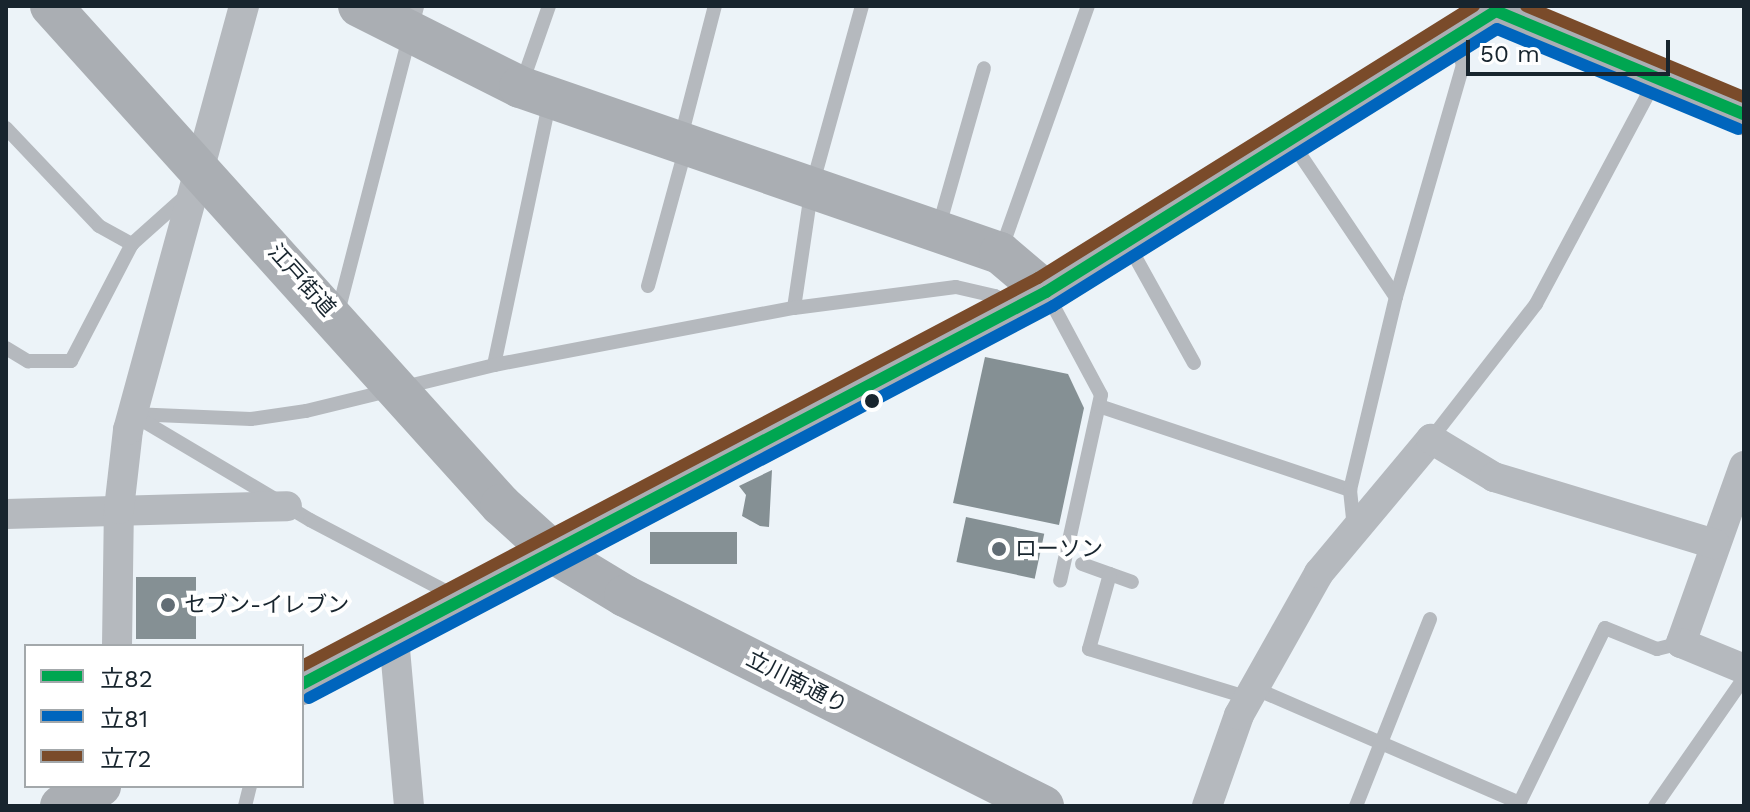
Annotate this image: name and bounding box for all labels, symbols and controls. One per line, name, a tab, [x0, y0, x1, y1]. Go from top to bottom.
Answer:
scale bar	[1470, 24, 1674, 74]
text: 50 m	[1480, 40, 1540, 68]
street label: 江戸街道	[263, 238, 341, 322]
unlabelled marker	[864, 393, 880, 409]
place label: ローソン	[1015, 536, 1103, 562]
marker: ローソン	[990, 540, 1008, 558]
place label: セブン-イレブン	[184, 592, 349, 618]
marker: セブン-イレブン	[159, 596, 177, 614]
legend	[24, 644, 304, 788]
street label: 立川南通り	[742, 645, 852, 719]
text: 立82	[100, 665, 153, 693]
text: 立81	[100, 705, 148, 733]
text: 立72	[100, 745, 151, 773]

